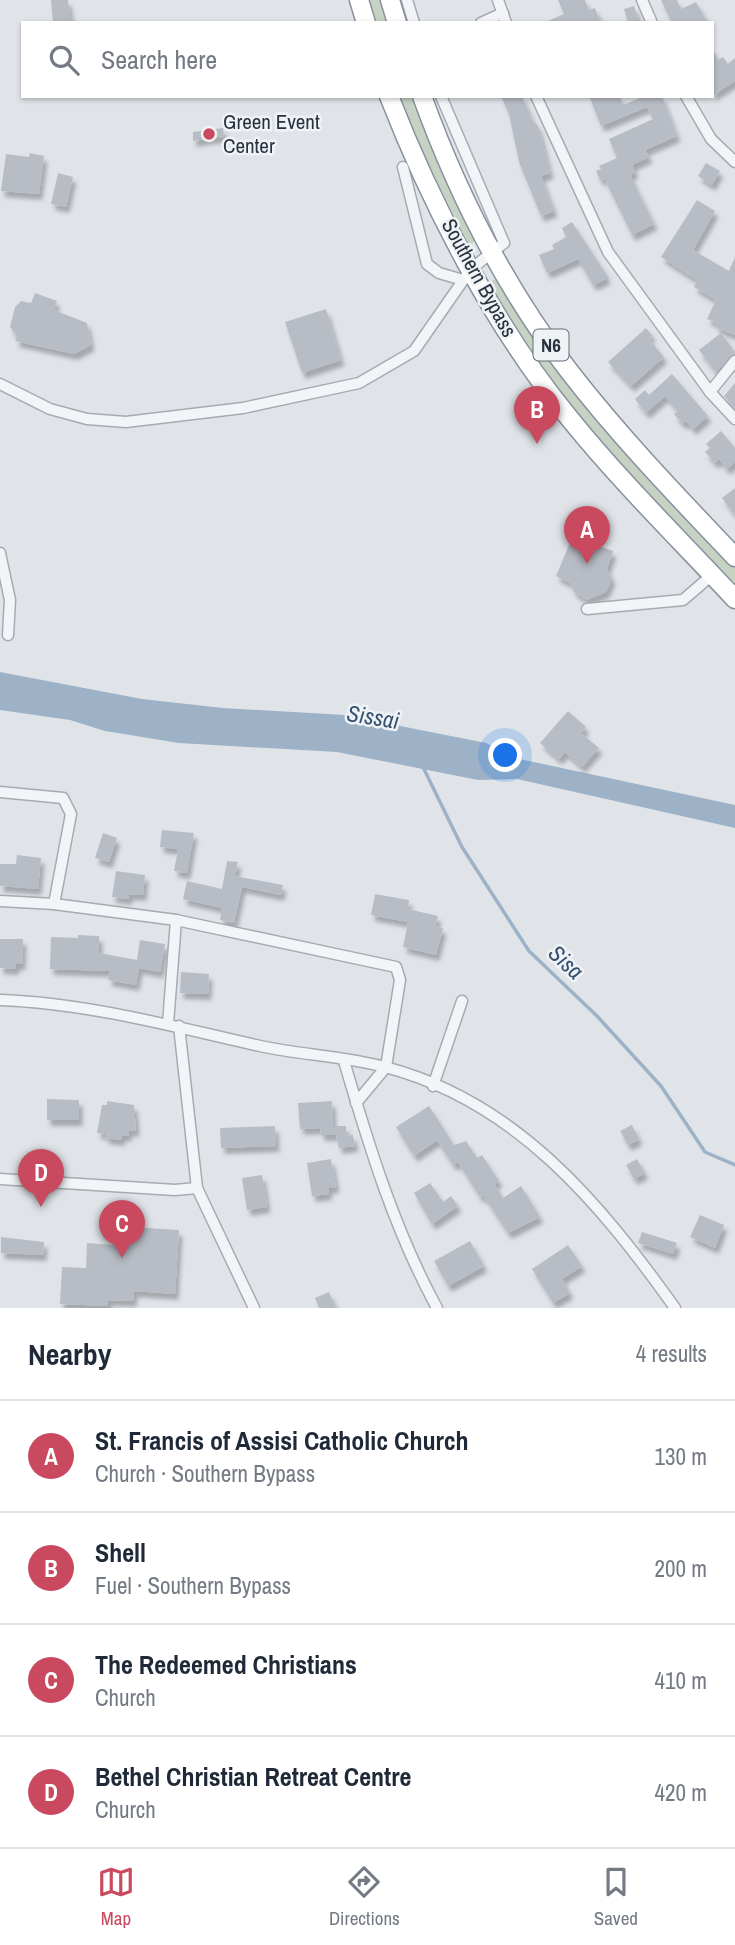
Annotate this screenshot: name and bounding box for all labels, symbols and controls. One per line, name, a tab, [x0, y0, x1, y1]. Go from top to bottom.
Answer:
search box	[21, 21, 714, 98]
icon: search	[45, 41, 83, 79]
text: Search here	[101, 42, 217, 77]
place label: Green Event Center	[223, 107, 320, 160]
marker: Green Event Center	[201, 126, 217, 142]
street label: Southern Bypass	[435, 213, 524, 342]
road number: N6	[534, 330, 568, 360]
pin: B	[514, 386, 560, 444]
pin: A	[564, 506, 610, 564]
water label: Sissai	[345, 697, 402, 736]
your location	[488, 738, 522, 772]
water label: Sisa	[542, 937, 591, 986]
pin: D	[18, 1149, 64, 1207]
pin: C	[99, 1200, 145, 1258]
text: Nearby	[28, 1334, 111, 1374]
text: 4 results	[636, 1338, 707, 1369]
text: St. Francis of Assisi Catholic Church	[95, 1423, 469, 1458]
text: A	[44, 1441, 58, 1472]
text: 130 m	[655, 1441, 707, 1472]
text: Church · Southern Bypass	[95, 1458, 315, 1489]
text: Shell	[95, 1535, 146, 1570]
text: B	[44, 1553, 58, 1584]
text: 200 m	[655, 1553, 707, 1584]
text: Fuel · Southern Bypass	[95, 1570, 291, 1601]
text: The Redeemed Christians	[95, 1647, 357, 1682]
text: C	[44, 1665, 58, 1696]
text: 410 m	[655, 1665, 707, 1696]
text: Church	[95, 1682, 156, 1713]
text: Bethel Christian Retreat Centre	[95, 1759, 411, 1794]
text: D	[44, 1777, 58, 1808]
text: 420 m	[655, 1777, 707, 1808]
text: Church	[95, 1794, 156, 1825]
tab: Map	[97, 1863, 135, 1931]
tab: Directions	[329, 1863, 400, 1931]
tab: Saved	[594, 1863, 638, 1931]

